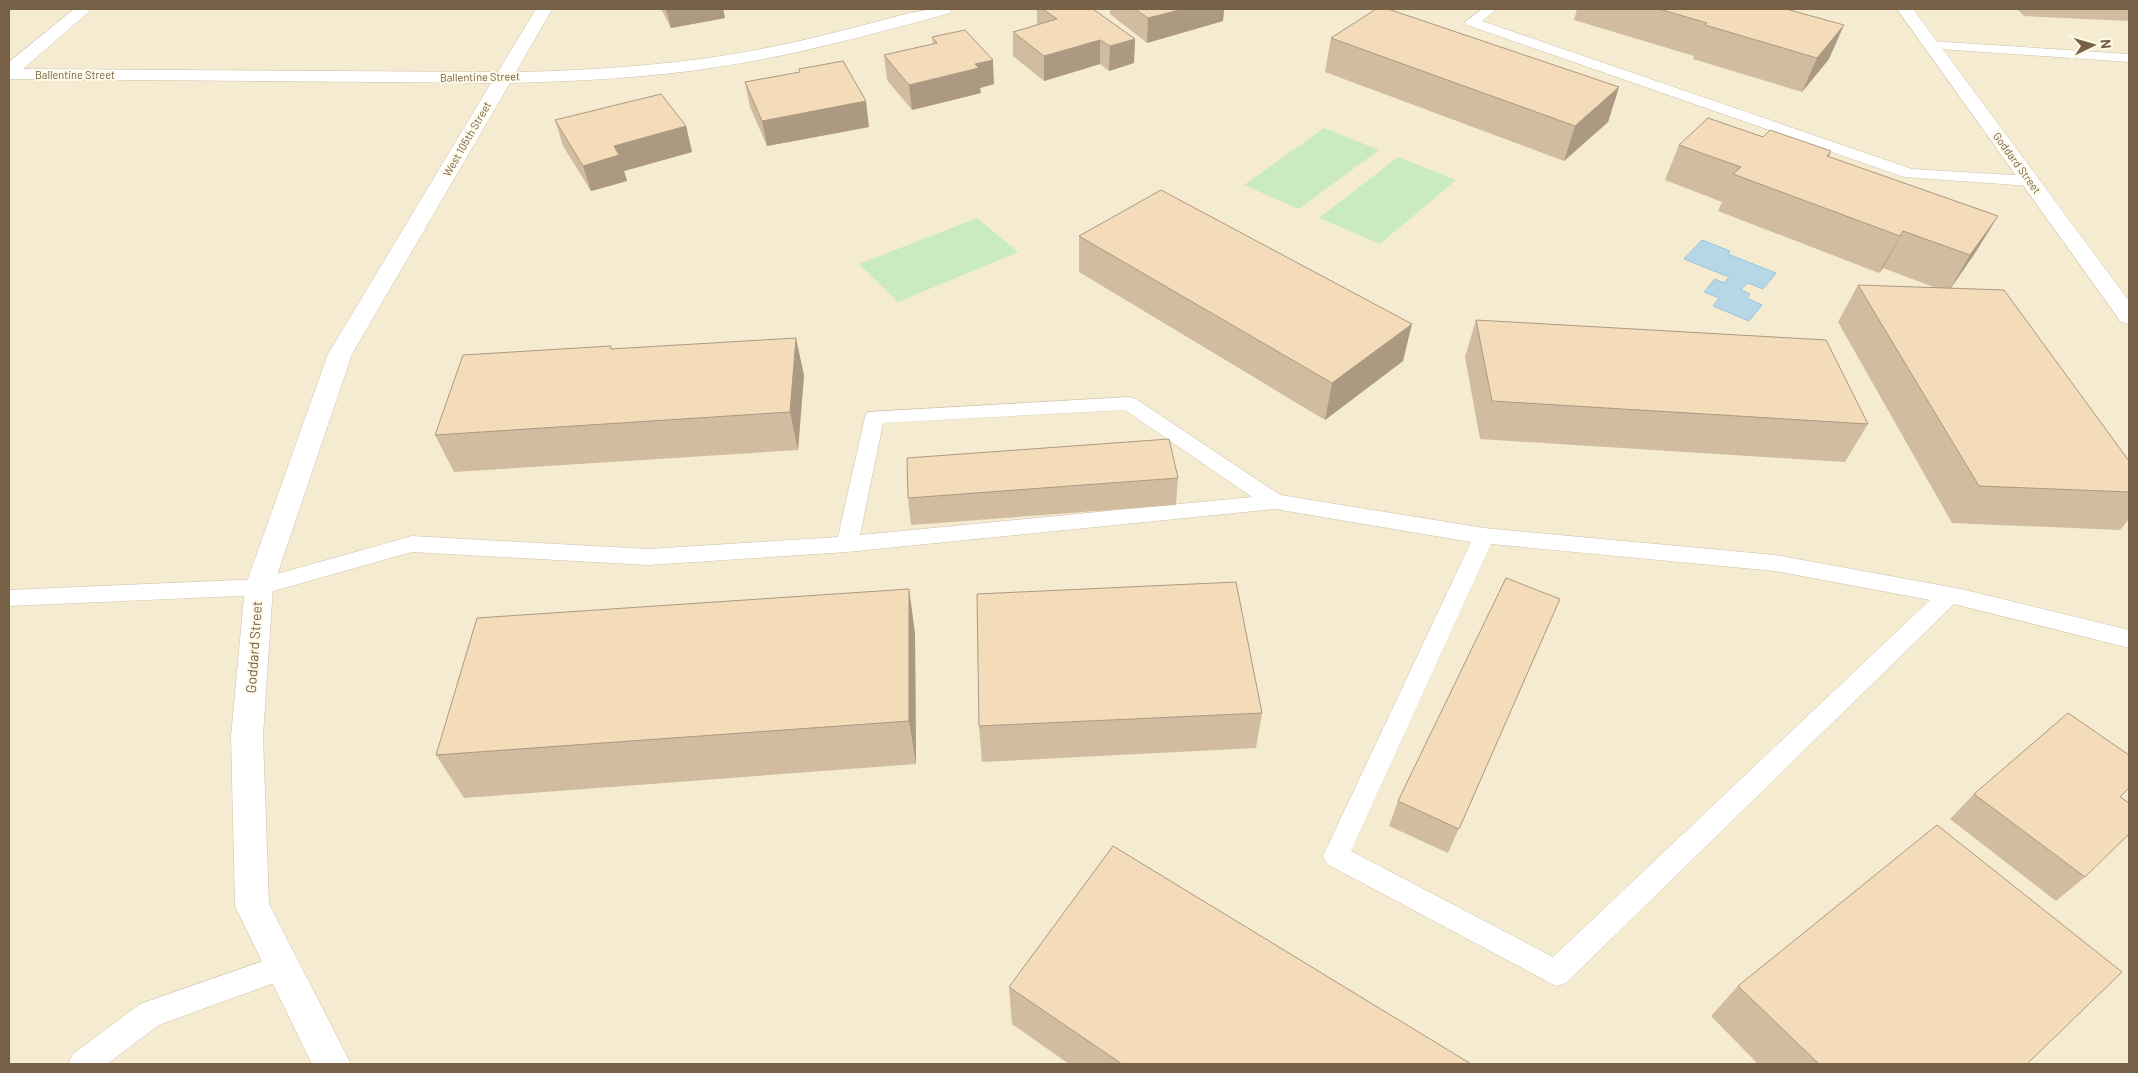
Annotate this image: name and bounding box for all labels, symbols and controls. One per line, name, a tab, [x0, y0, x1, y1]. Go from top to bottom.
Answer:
north arrow	[2068, 20, 2118, 70]
text: N	[2098, 38, 2115, 49]
street label: Ballentine Street	[35, 68, 115, 81]
street label: Ballentine Street	[440, 69, 520, 84]
street label: West 105th Street	[440, 99, 493, 178]
street label: Goddard Street	[1991, 130, 2044, 196]
street label: Goddard Street	[242, 600, 265, 694]

